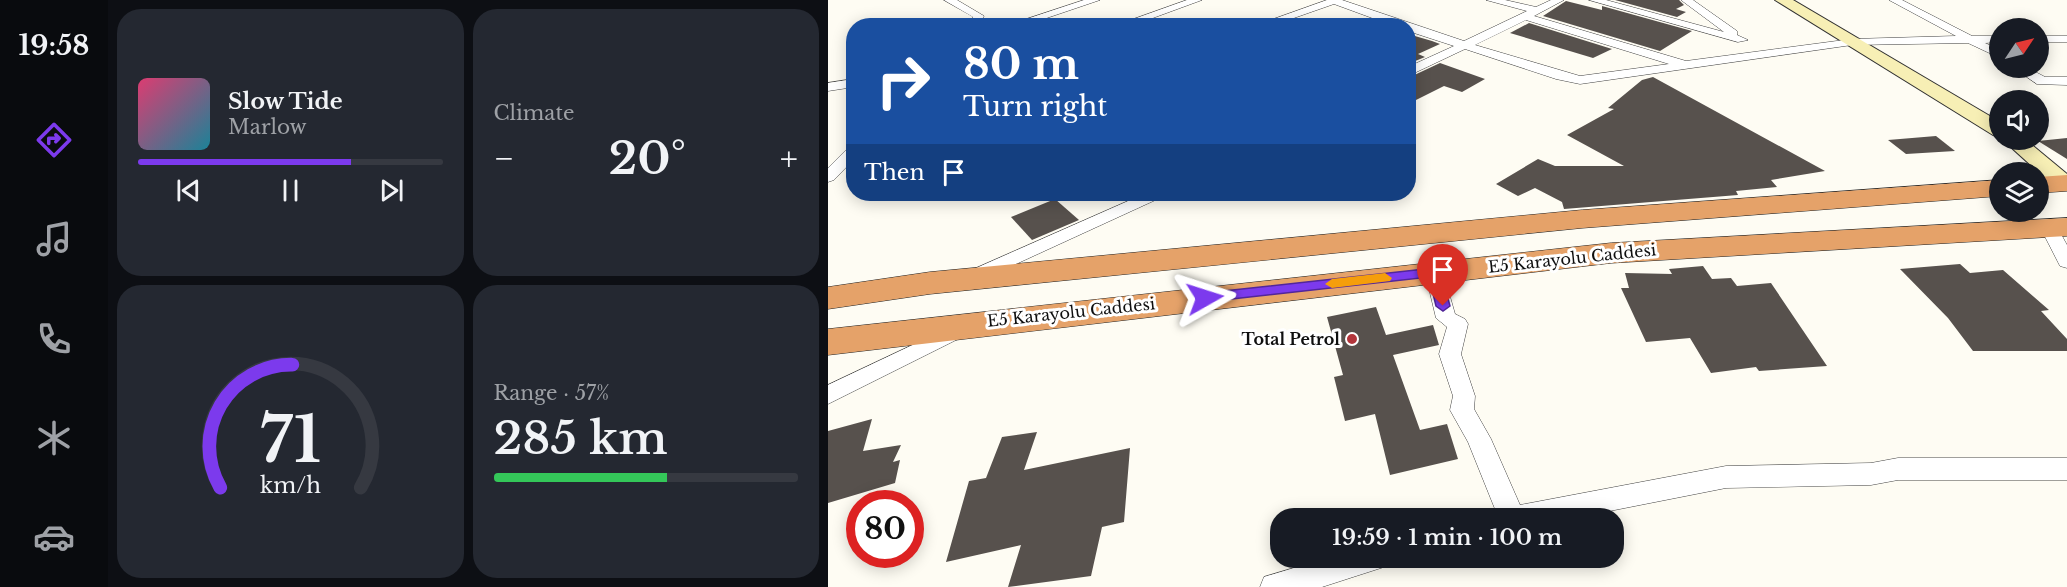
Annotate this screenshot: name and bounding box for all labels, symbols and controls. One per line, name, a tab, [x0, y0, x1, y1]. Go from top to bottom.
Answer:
north arrow	[1989, 18, 2049, 78]
map controls	[1989, 18, 2049, 222]
text: 19:58	[19, 29, 89, 62]
text: 80 m	[963, 38, 1079, 90]
icon: right	[864, 42, 942, 120]
text: Slow Tide	[228, 88, 343, 115]
text: Turn right	[963, 90, 1107, 123]
button: sound	[1989, 90, 2049, 150]
text: Climate	[494, 101, 574, 125]
text: Marlow	[228, 115, 307, 139]
icon: directions	[33, 119, 75, 161]
text: 20°	[608, 130, 686, 186]
text: −	[494, 138, 514, 179]
text: +	[780, 138, 798, 179]
icon: arrive	[937, 156, 970, 189]
text: Then	[864, 159, 925, 186]
button: layers	[1989, 162, 2049, 222]
icon: previous	[172, 174, 205, 207]
icon: pause	[274, 174, 307, 207]
icon: next	[375, 174, 408, 207]
icon: music	[33, 218, 75, 260]
street label: E5 Karayolu Caddesi	[1487, 239, 1658, 277]
pin	[1417, 244, 1468, 306]
icon: arrive	[1426, 253, 1459, 286]
position arrow	[1173, 266, 1237, 330]
street label: E5 Karayolu Caddesi	[986, 293, 1157, 331]
icon: phone	[33, 318, 75, 360]
place label: Total Petrol	[1242, 329, 1340, 349]
marker: Total Petrol	[1345, 332, 1359, 346]
text: Range · 57%	[494, 381, 609, 405]
text: 71	[260, 401, 321, 479]
text: 285 km	[494, 410, 668, 466]
icon: climate	[33, 417, 75, 459]
text: km/h	[260, 473, 321, 500]
speed limit sign: 80	[846, 490, 924, 568]
icon: car	[33, 516, 75, 558]
text: 19:59 · 1 min · 100 m	[1332, 524, 1562, 551]

